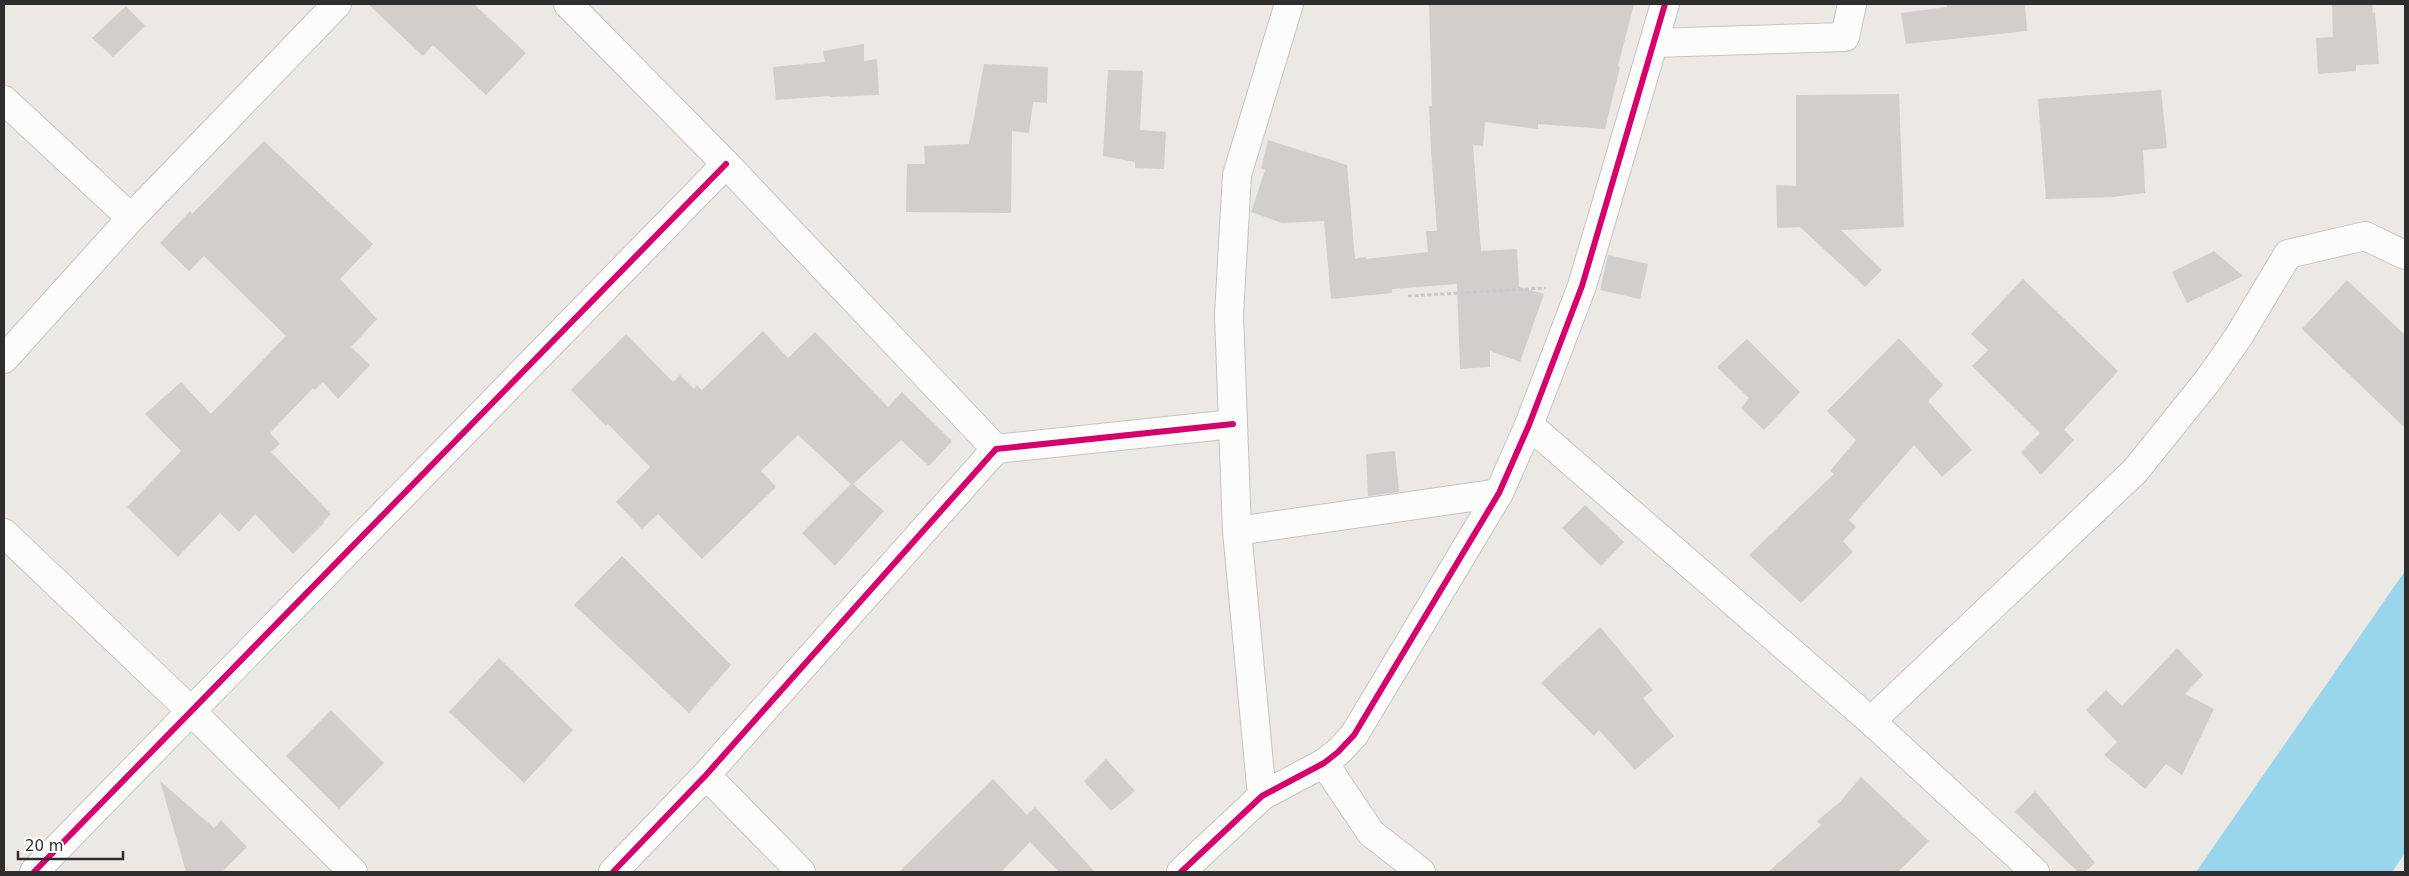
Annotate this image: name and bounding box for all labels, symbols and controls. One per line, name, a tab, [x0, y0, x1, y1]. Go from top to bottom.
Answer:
scale bar	[18, 828, 122, 860]
text: 20 m	[25, 837, 63, 855]

